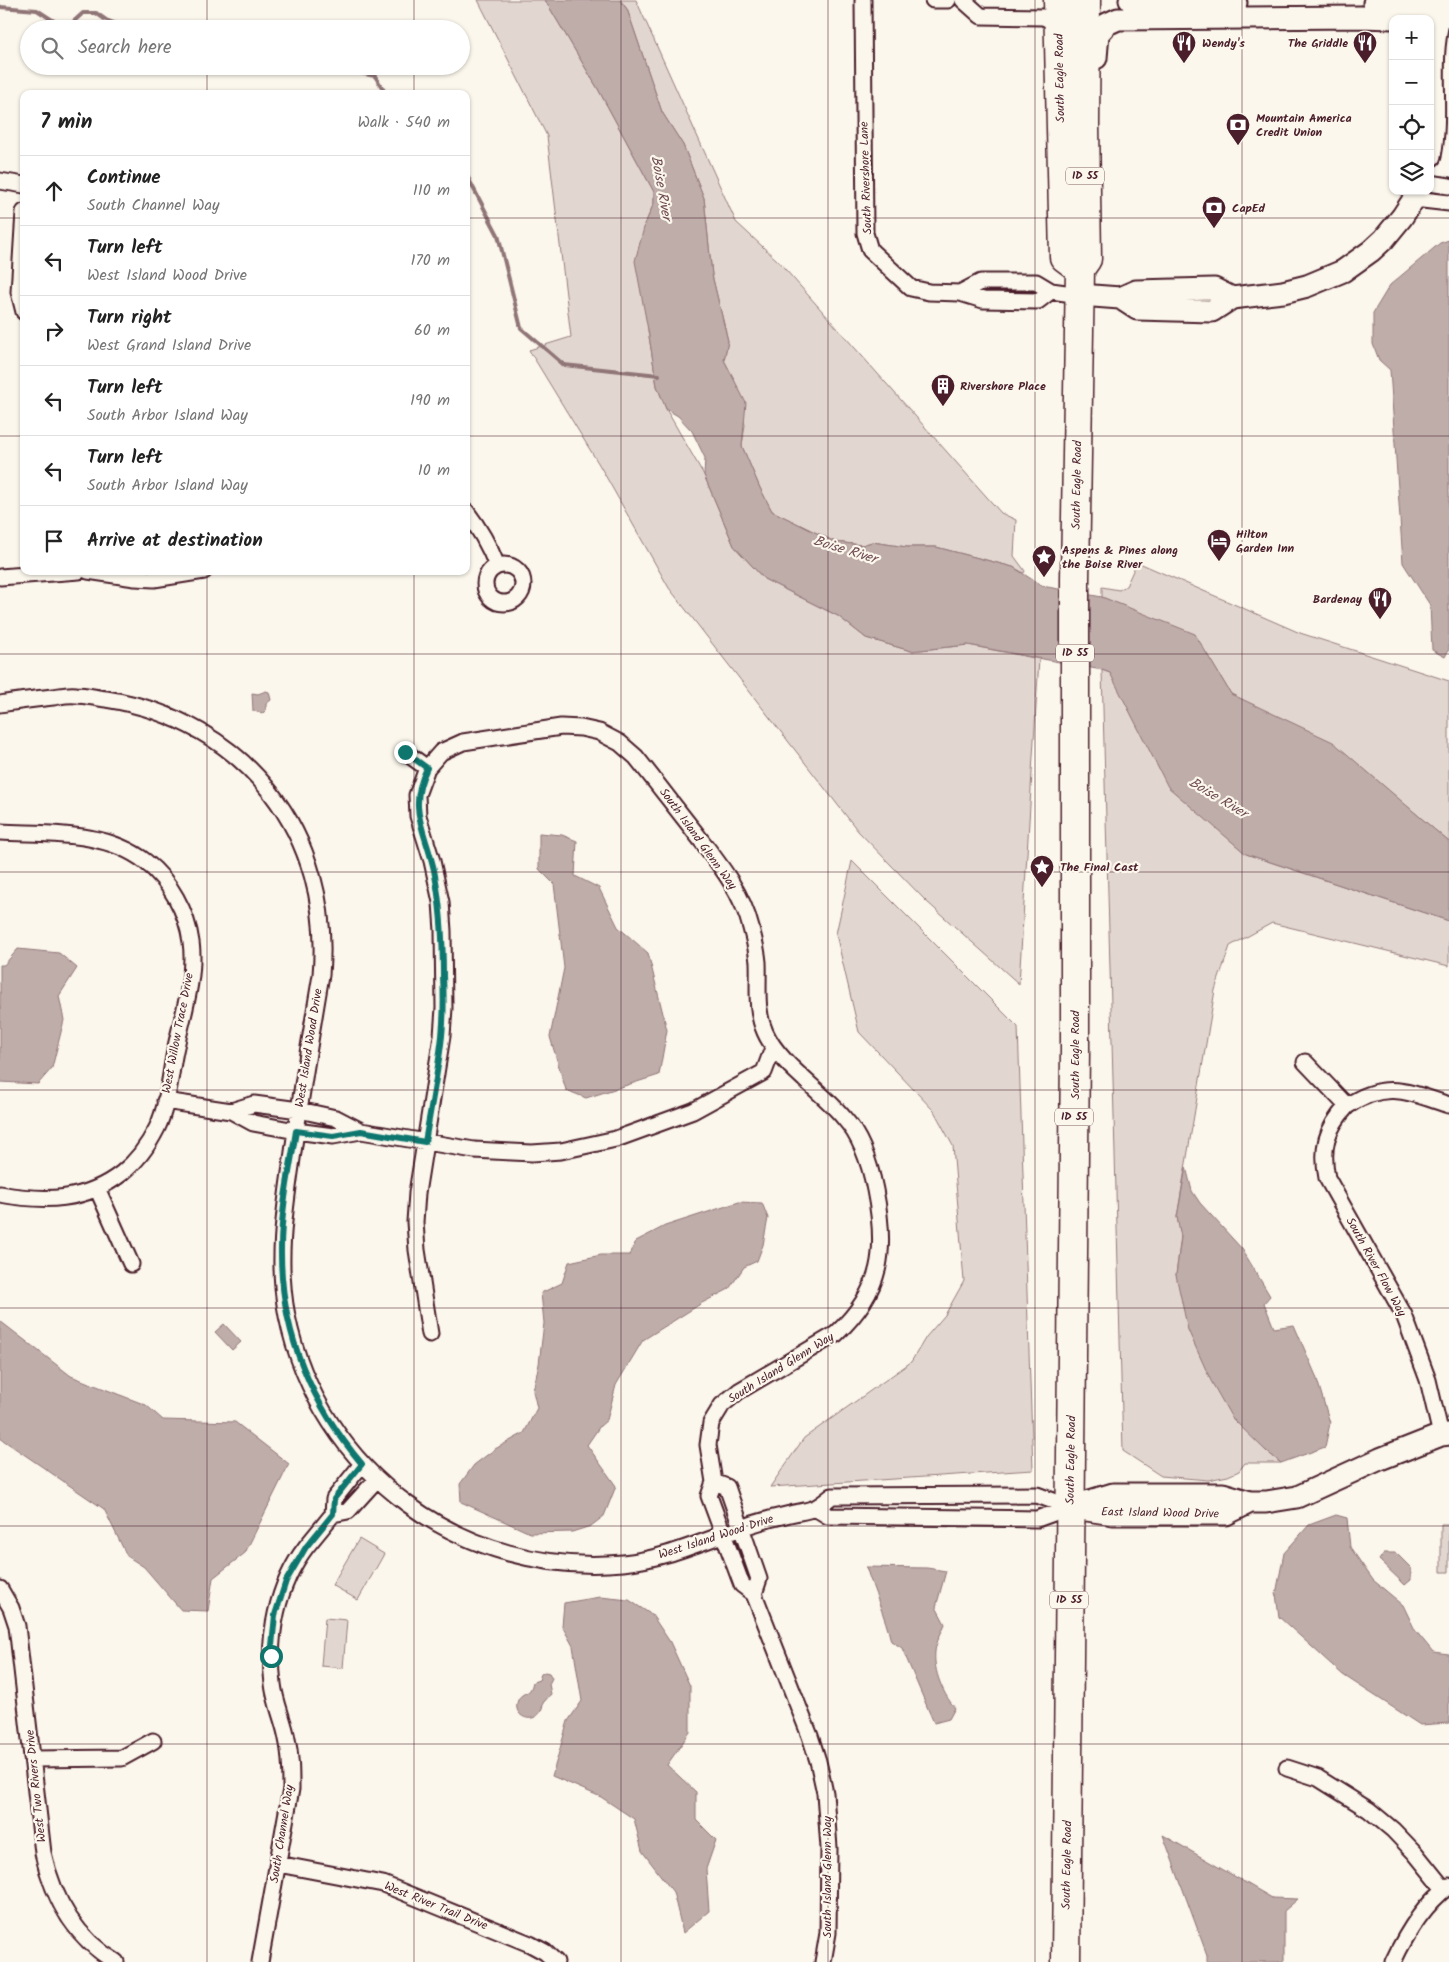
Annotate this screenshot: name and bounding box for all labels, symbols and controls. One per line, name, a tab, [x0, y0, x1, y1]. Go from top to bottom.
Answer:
map controls	[1389, 15, 1434, 195]
button: +	[1389, 15, 1434, 60]
search box	[20, 20, 470, 75]
restaurant icon: Wendy's	[1171, 30, 1197, 64]
restaurant icon: The Griddle	[1352, 30, 1378, 64]
street label: South Eagle Road	[1050, 32, 1070, 123]
text: Search here	[78, 33, 172, 63]
icon: search	[38, 34, 66, 62]
place label: Wendy's	[1202, 34, 1245, 53]
place label: The Griddle	[1288, 34, 1348, 53]
button: −	[1389, 60, 1434, 105]
button: locate	[1389, 105, 1434, 150]
text: 7 min	[40, 106, 92, 139]
place label: Mountain America Credit Union	[1256, 109, 1352, 142]
text: Walk · 540 m	[357, 110, 450, 135]
bank icon: Mountain America Credit Union	[1225, 112, 1251, 146]
street label: South Rivershore Lane	[855, 121, 877, 235]
button: layers	[1389, 150, 1434, 195]
water label: Boise River	[645, 154, 678, 225]
text: Continue	[87, 163, 160, 193]
road number: ID 55	[1066, 168, 1104, 185]
icon: ahead	[40, 177, 68, 205]
text: 110 m	[413, 178, 450, 203]
text: South Channel Way	[87, 193, 219, 218]
bank icon: CapEd	[1201, 195, 1227, 229]
place label: CapEd	[1232, 199, 1266, 218]
text: Turn left	[87, 233, 162, 263]
icon: left	[40, 247, 68, 275]
text: 170 m	[410, 248, 450, 273]
text: West Island Wood Drive	[87, 263, 247, 288]
text: Turn right	[87, 303, 172, 333]
icon: right	[40, 317, 68, 345]
text: 60 m	[414, 318, 450, 343]
text: West Grand Island Drive	[87, 333, 251, 358]
text: Turn left	[87, 373, 162, 403]
building icon: Rivershore Place	[930, 373, 956, 407]
place label: Rivershore Place	[960, 377, 1046, 396]
icon: left	[40, 387, 68, 415]
text: 190 m	[410, 388, 450, 413]
text: South Arbor Island Way	[87, 403, 248, 428]
street label: South Eagle Road	[1067, 439, 1087, 530]
text: Turn left	[87, 443, 162, 473]
icon: left	[40, 457, 68, 485]
text: 10 m	[418, 458, 450, 483]
text: South Arbor Island Way	[87, 473, 248, 498]
place label: Hilton Garden Inn	[1236, 525, 1295, 558]
text: Arrive at destination	[87, 526, 263, 556]
icon: arrive	[40, 527, 68, 555]
hotel icon: Hilton Garden Inn	[1206, 528, 1232, 562]
water label: Boise River	[811, 530, 882, 571]
place label: Aspens & Pines along the Boise River	[1062, 541, 1178, 574]
place icon: Aspens & Pines along the Boise River	[1031, 544, 1057, 578]
restaurant icon: Bardenay	[1367, 586, 1393, 620]
place label: Bardenay	[1313, 590, 1363, 609]
road number: ID 55	[1056, 644, 1094, 661]
route end	[394, 741, 417, 764]
water label: Boise River	[1185, 772, 1254, 826]
street label: South Island Glenn Way	[654, 784, 742, 894]
place icon: The Final Cast	[1029, 854, 1055, 888]
place label: The Final Cast	[1060, 858, 1139, 877]
street label: West Willow Trace Drive	[157, 971, 199, 1095]
street label: West Island Wood Drive	[290, 987, 328, 1109]
street label: South Eagle Road	[1066, 1009, 1085, 1100]
road number: ID 55	[1055, 1108, 1093, 1126]
street label: South River Flow Way	[1341, 1214, 1411, 1320]
street label: South Island Glenn Way	[724, 1327, 838, 1408]
street label: South Eagle Road	[1061, 1414, 1081, 1505]
street label: East Island Wood Drive	[1101, 1502, 1220, 1524]
street label: West Island Wood Drive	[656, 1509, 777, 1565]
road number: ID 55	[1050, 1592, 1088, 1608]
route start	[260, 1645, 283, 1668]
street label: West Two Rivers Drive	[21, 1728, 51, 1843]
street label: South Channel Way	[265, 1783, 299, 1885]
street label: South Island Glenn Way	[818, 1816, 837, 1938]
street label: South Eagle Road	[1057, 1819, 1077, 1910]
street label: West River Trail Drive	[381, 1877, 491, 1936]

